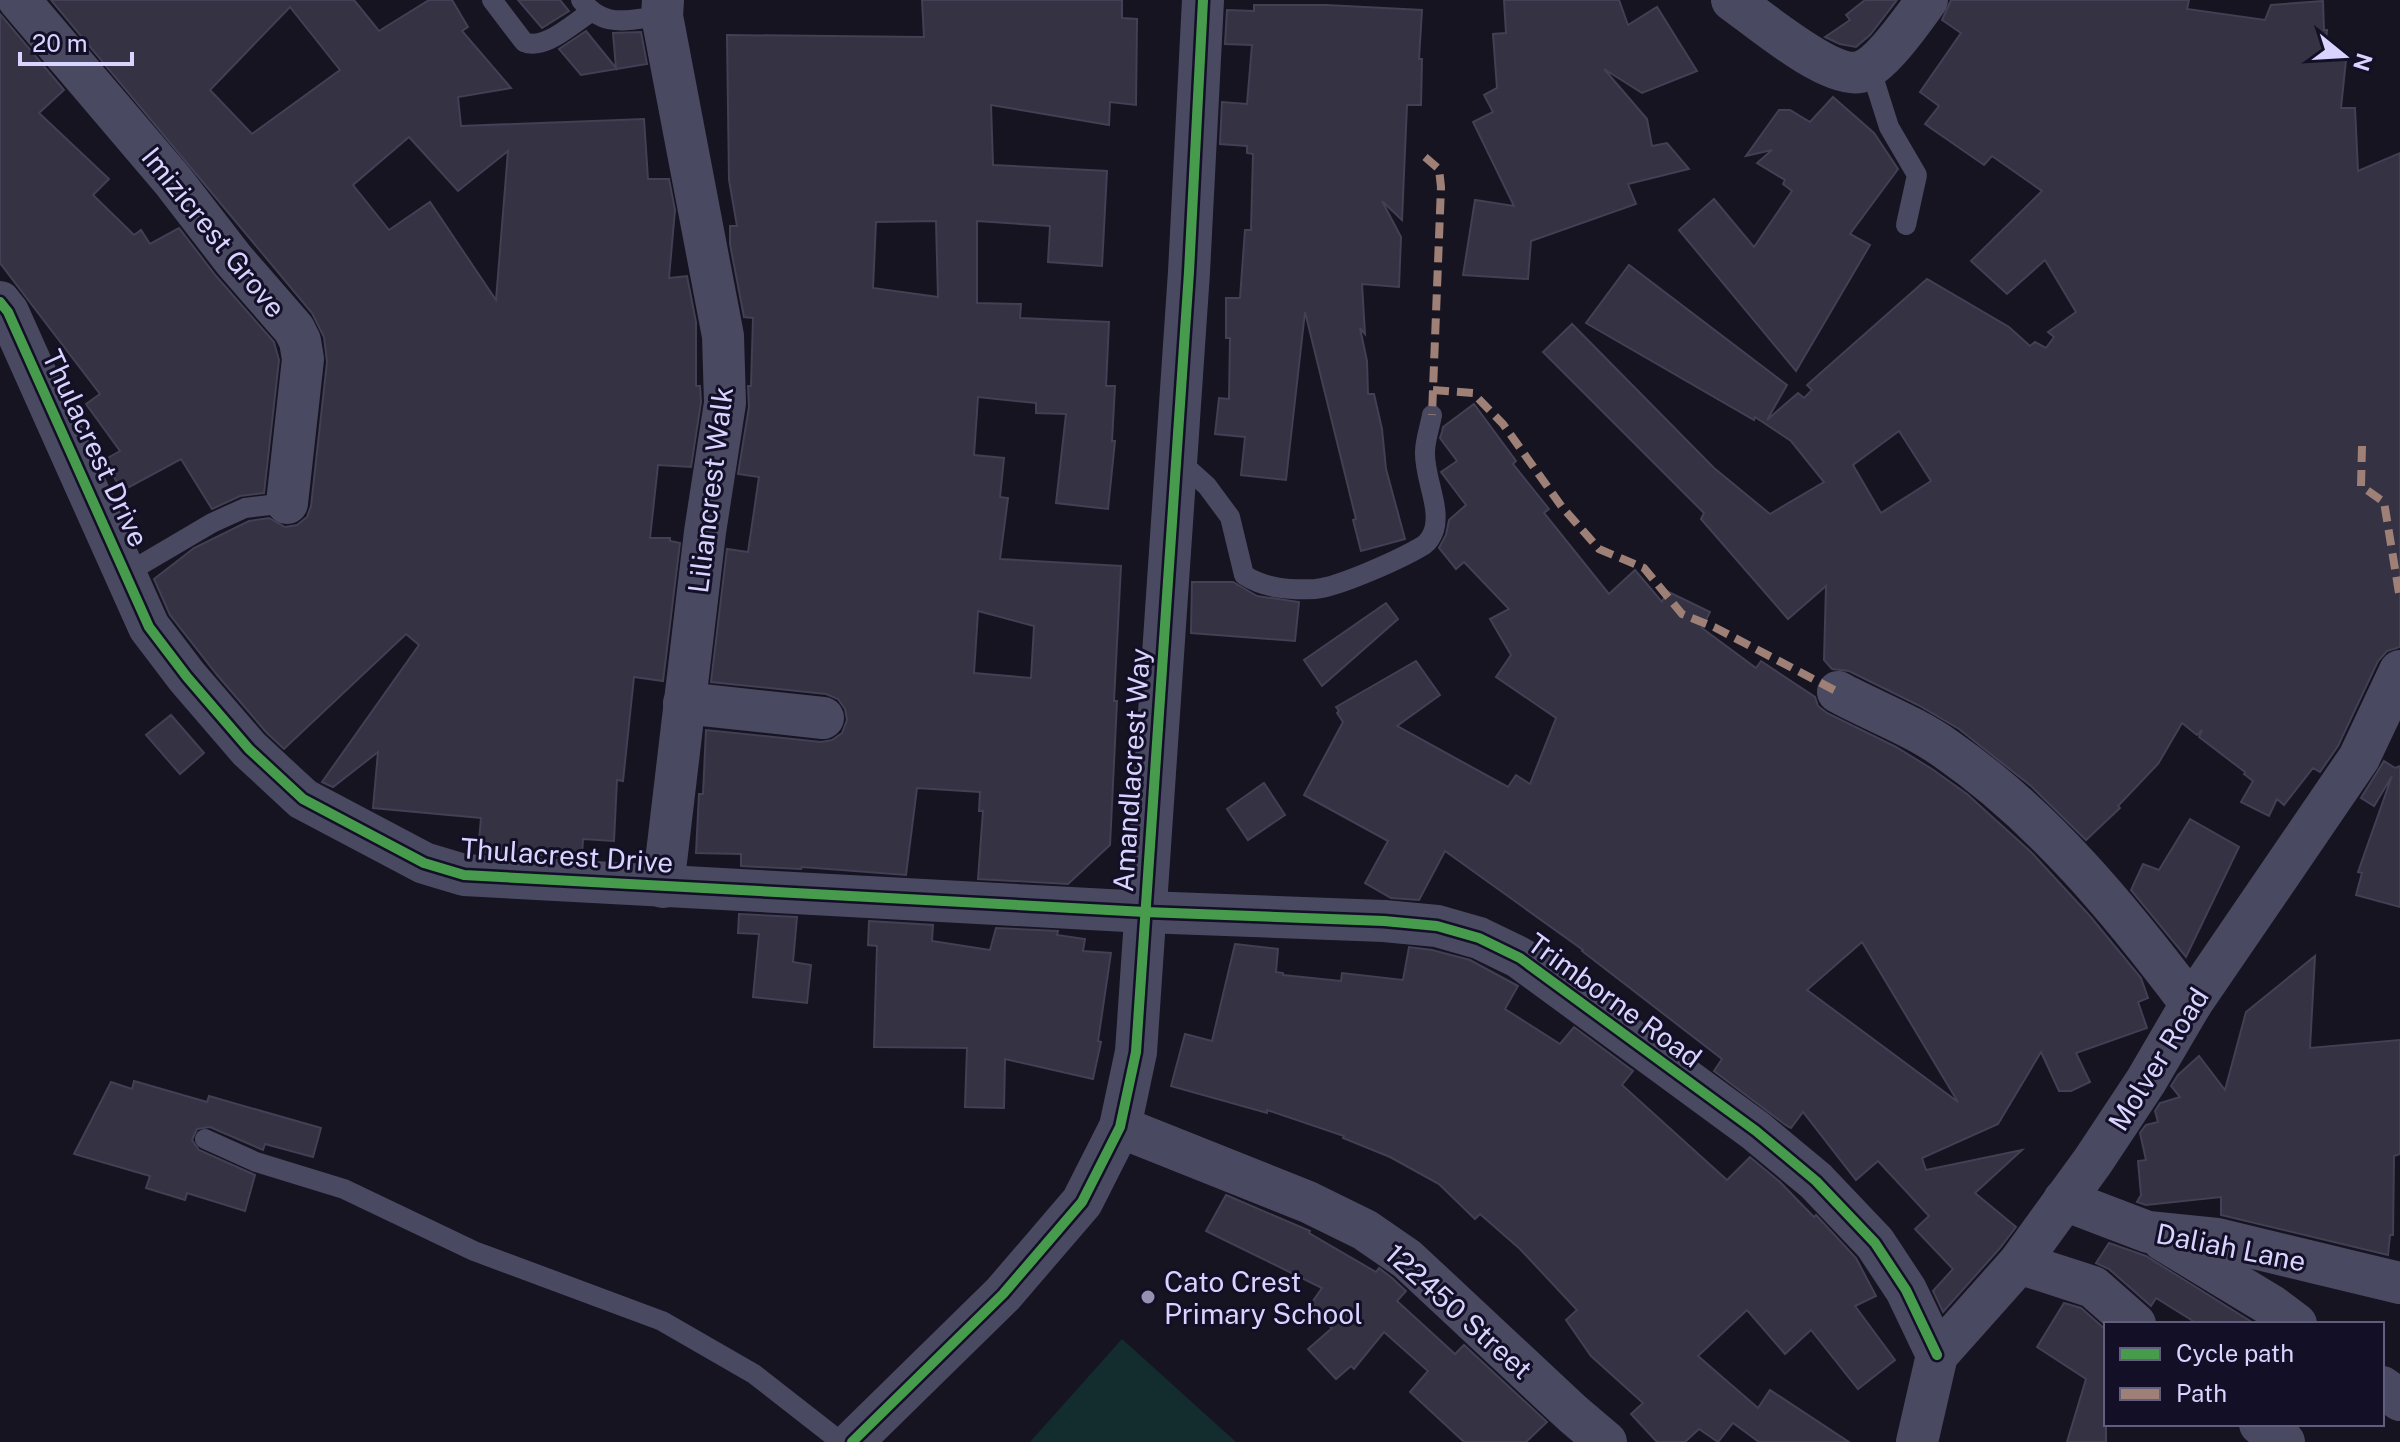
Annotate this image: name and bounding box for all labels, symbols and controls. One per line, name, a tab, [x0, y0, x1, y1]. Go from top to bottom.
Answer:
scale bar	[20, 16, 132, 66]
north arrow	[2304, 16, 2384, 96]
text: 20 m	[32, 29, 88, 57]
text: N	[2348, 50, 2378, 74]
street label: Imizicrest Grove	[135, 140, 293, 324]
street label: Thulacrest Drive	[36, 344, 156, 552]
street label: Liliancrest Walk	[681, 385, 739, 595]
street label: Amandlacrest Way	[1106, 647, 1156, 893]
street label: Thulacrest Drive	[460, 831, 674, 879]
street label: Trimborne Road	[1522, 926, 1708, 1074]
street label: Molver Road	[2101, 982, 2215, 1136]
street label: Daliah Lane	[2153, 1216, 2309, 1278]
street label: 122450 Street	[1379, 1237, 1539, 1385]
place label: Cato Crest Primary School	[1164, 1265, 1363, 1330]
marker: Cato Crest Primary School	[1139, 1288, 1157, 1306]
legend	[2104, 1322, 2384, 1426]
text: Cycle path	[2176, 1339, 2294, 1367]
text: Path	[2176, 1379, 2227, 1407]

